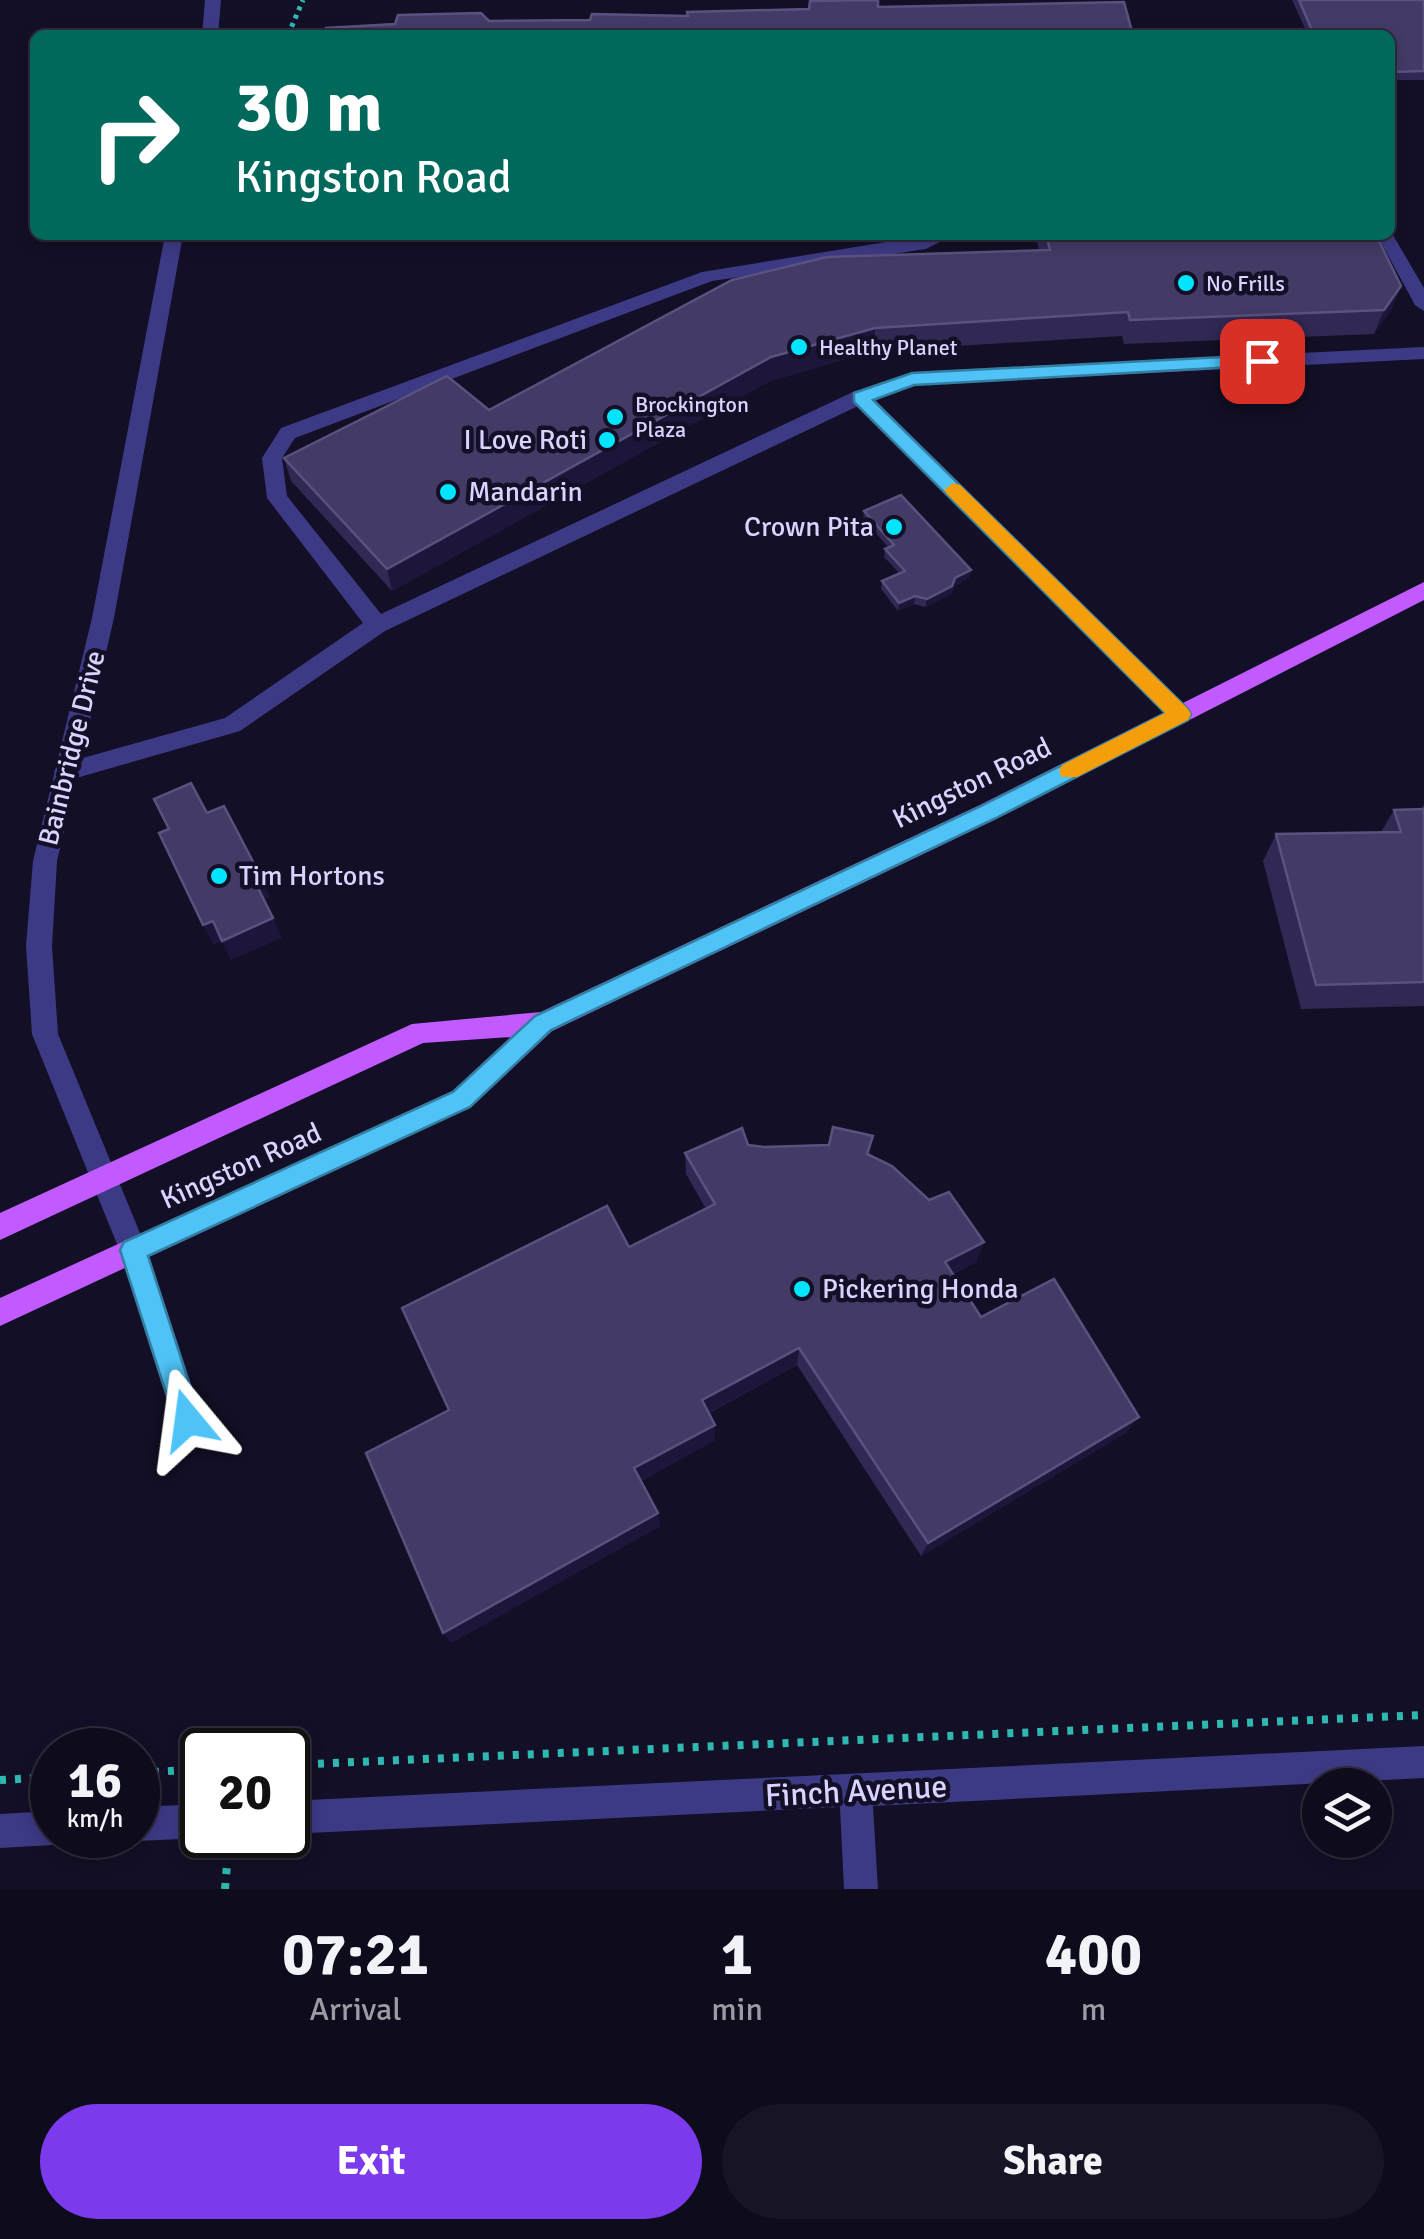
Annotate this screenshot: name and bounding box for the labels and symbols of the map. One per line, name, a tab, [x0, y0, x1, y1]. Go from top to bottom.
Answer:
place label: No Frills	[1206, 270, 1285, 297]
marker: No Frills	[1175, 272, 1197, 294]
pin	[1220, 319, 1305, 404]
place label: Healthy Planet	[819, 334, 958, 361]
marker: Healthy Planet	[788, 336, 810, 358]
place label: Brockington Plaza	[635, 391, 749, 443]
marker: Brockington Plaza	[604, 406, 626, 428]
place label: I Love Roti	[464, 423, 587, 457]
marker: I Love Roti	[596, 429, 618, 451]
place label: Mandarin	[468, 475, 583, 509]
marker: Mandarin	[437, 481, 459, 503]
place label: Crown Pita	[744, 510, 874, 544]
marker: Crown Pita	[883, 516, 905, 538]
street label: Bainbridge Drive	[31, 647, 113, 849]
street label: Kingston Road	[887, 730, 1057, 836]
place label: Tim Hortons	[239, 859, 385, 893]
marker: Tim Hortons	[208, 865, 230, 887]
street label: Kingston Road	[155, 1115, 327, 1217]
place label: Pickering Honda	[822, 1272, 1019, 1306]
marker: Pickering Honda	[791, 1278, 813, 1300]
position arrow	[136, 1368, 240, 1472]
speed limit sign: 20	[180, 1728, 310, 1858]
street label: Finch Avenue	[764, 1767, 948, 1815]

